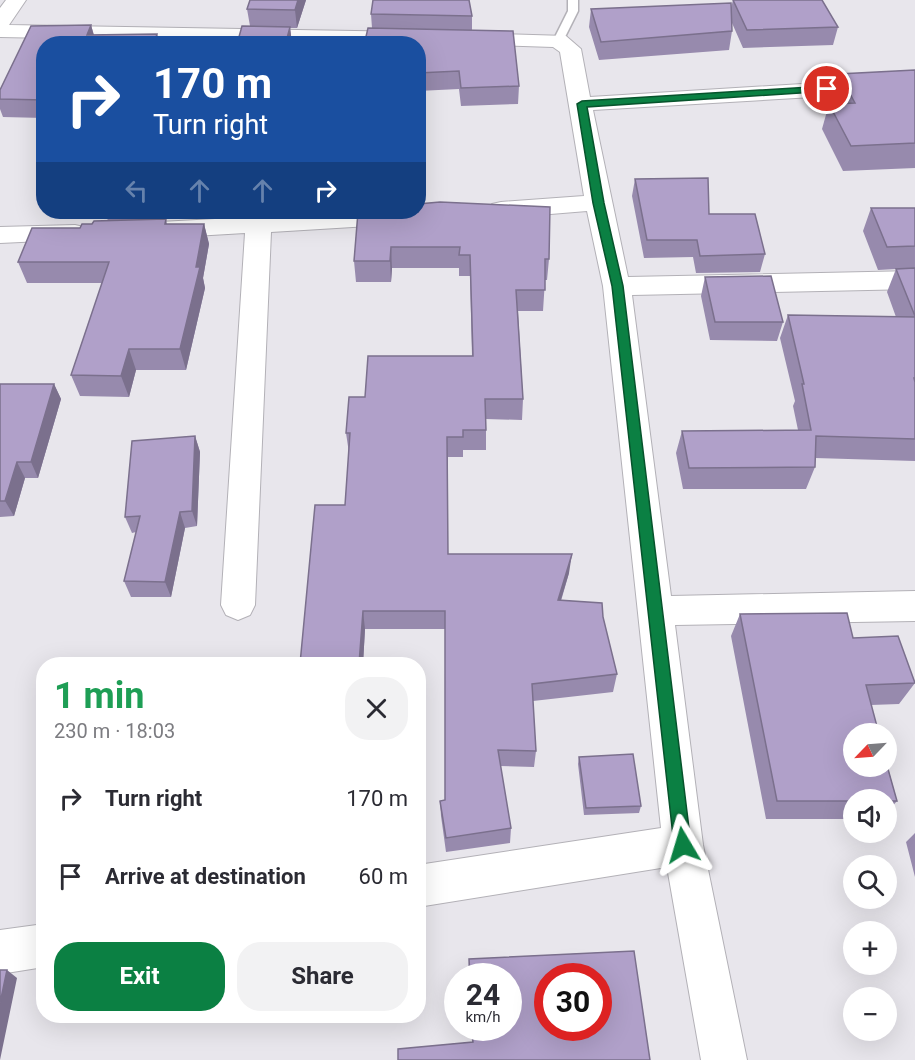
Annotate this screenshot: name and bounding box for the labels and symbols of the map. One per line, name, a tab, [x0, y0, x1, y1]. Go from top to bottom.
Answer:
pin	[801, 63, 852, 114]
north arrow	[843, 723, 897, 777]
position arrow	[651, 813, 715, 877]
speed limit sign: 30	[534, 963, 612, 1041]

